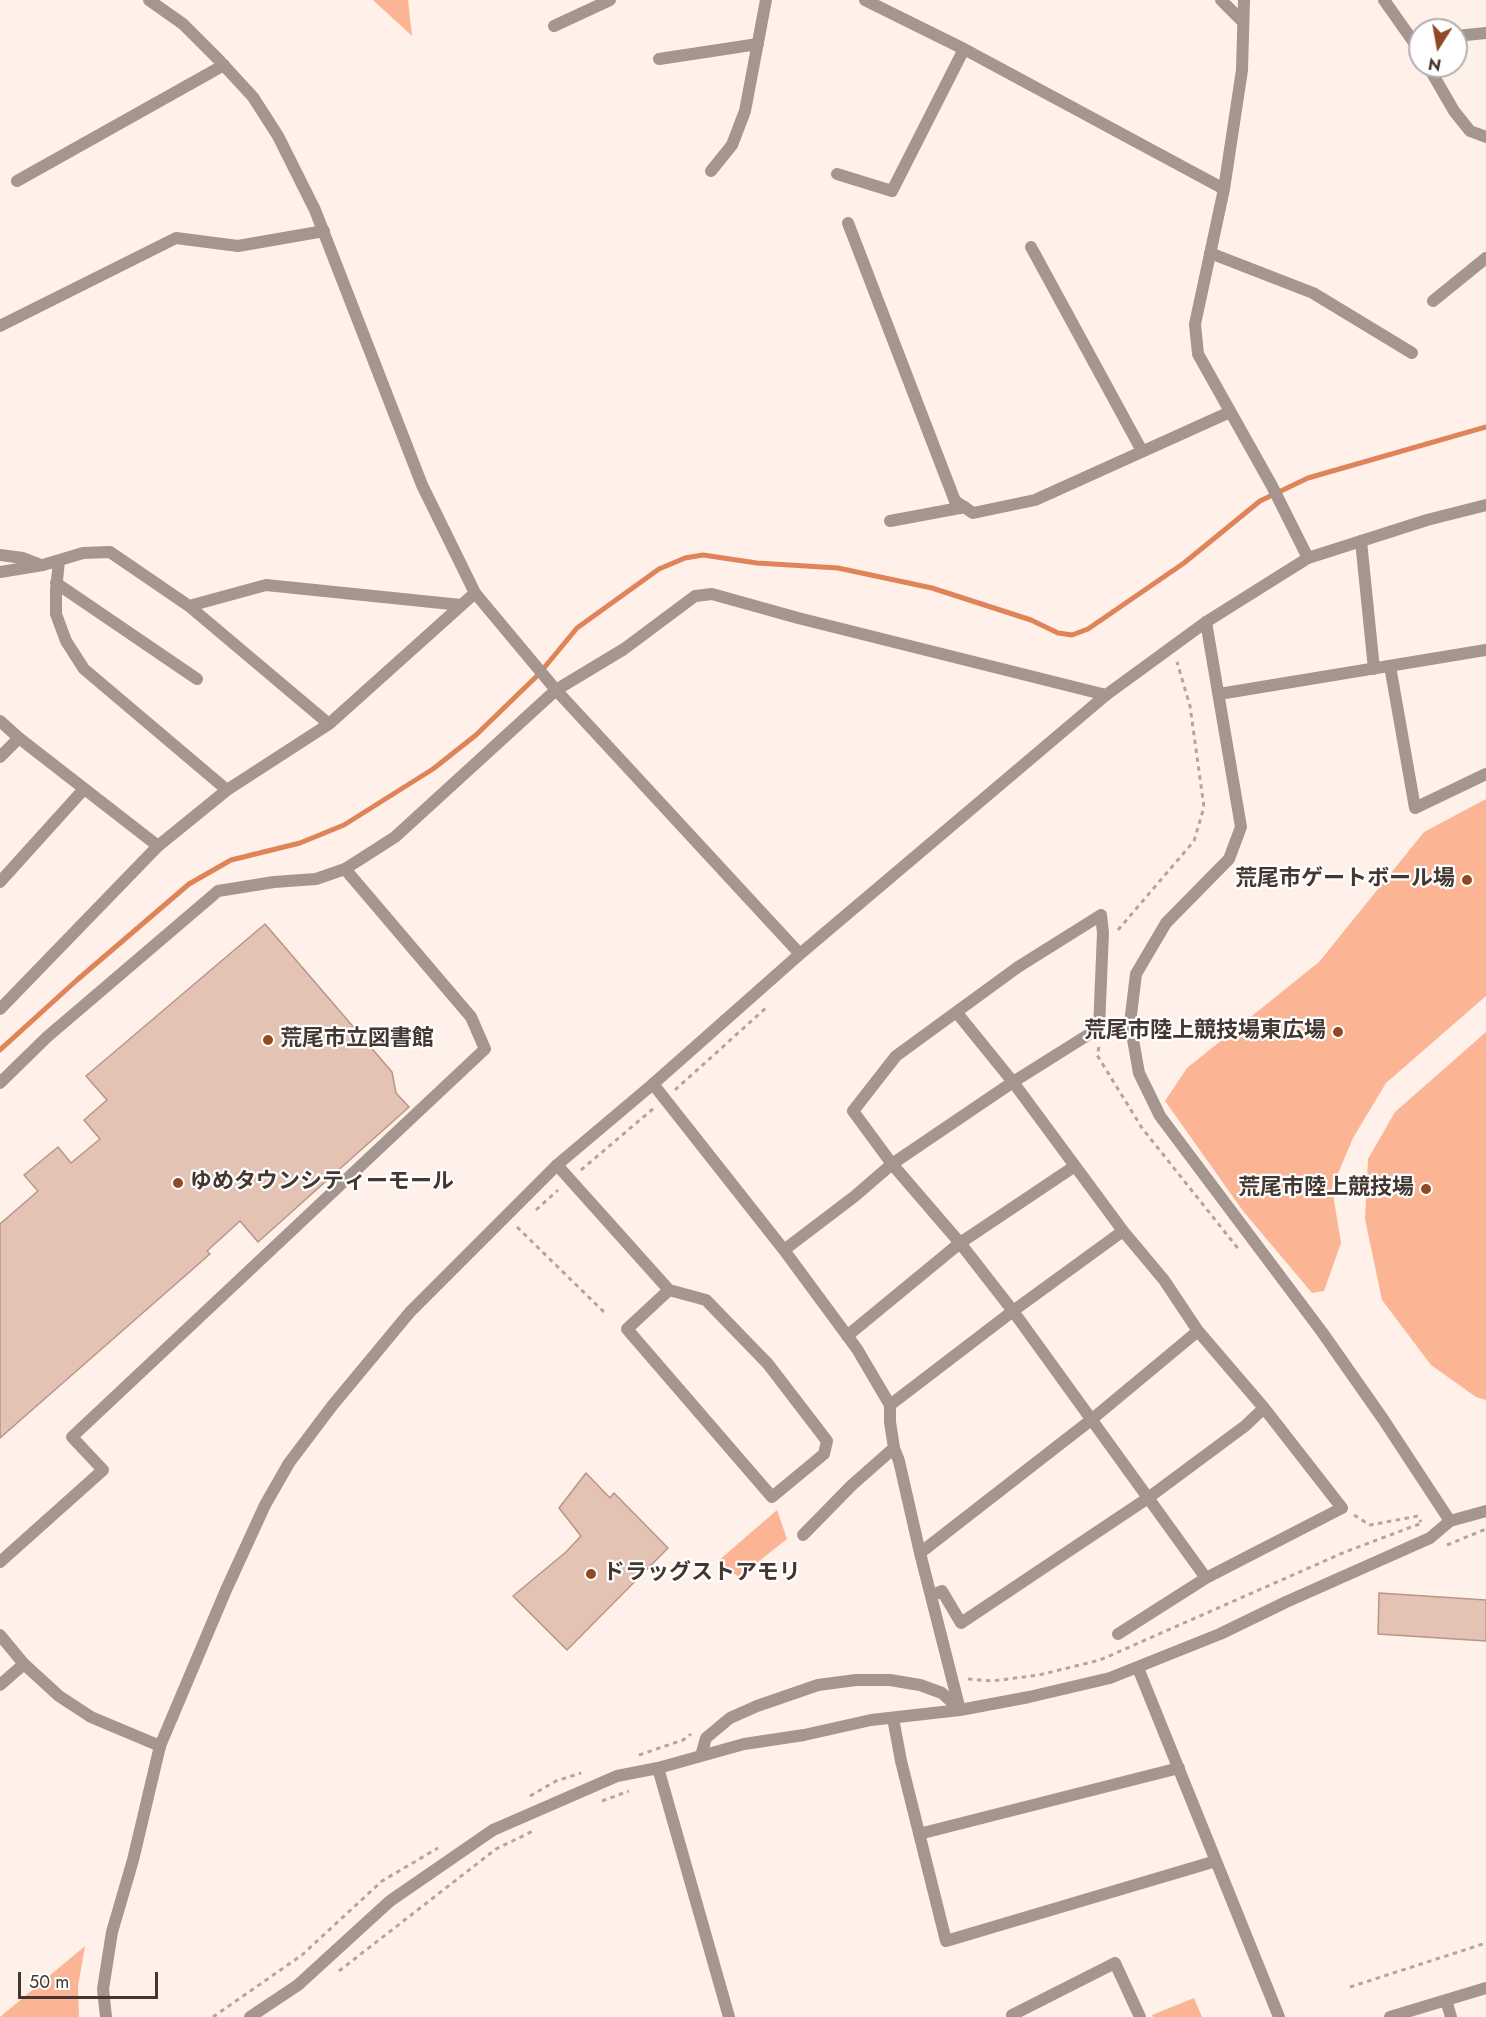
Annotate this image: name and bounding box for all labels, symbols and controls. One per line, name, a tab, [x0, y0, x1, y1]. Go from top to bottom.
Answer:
north arrow	[1408, 18, 1468, 78]
text: N	[1426, 52, 1443, 77]
place label: 荒尾市ゲートボール場	[1235, 867, 1455, 893]
marker: 荒尾市ゲートボール場	[1460, 873, 1474, 887]
place label: 荒尾市陸上競技場東広場	[1084, 1019, 1326, 1045]
marker: 荒尾市陸上競技場東広場	[1331, 1025, 1345, 1039]
place label: 荒尾市立図書館	[280, 1027, 434, 1053]
marker: 荒尾市立図書館	[261, 1033, 275, 1047]
place label: ゆめタウンシティーモール	[190, 1170, 454, 1196]
marker: ゆめタウンシティーモール	[171, 1176, 185, 1190]
place label: 荒尾市陸上競技場	[1238, 1176, 1414, 1202]
marker: 荒尾市陸上競技場	[1419, 1182, 1433, 1196]
place label: ドラッグストアモリ	[603, 1561, 801, 1587]
marker: ドラッグストアモリ	[584, 1567, 598, 1581]
scale bar	[21, 1960, 160, 1998]
text: 50 m	[29, 1969, 69, 1995]

